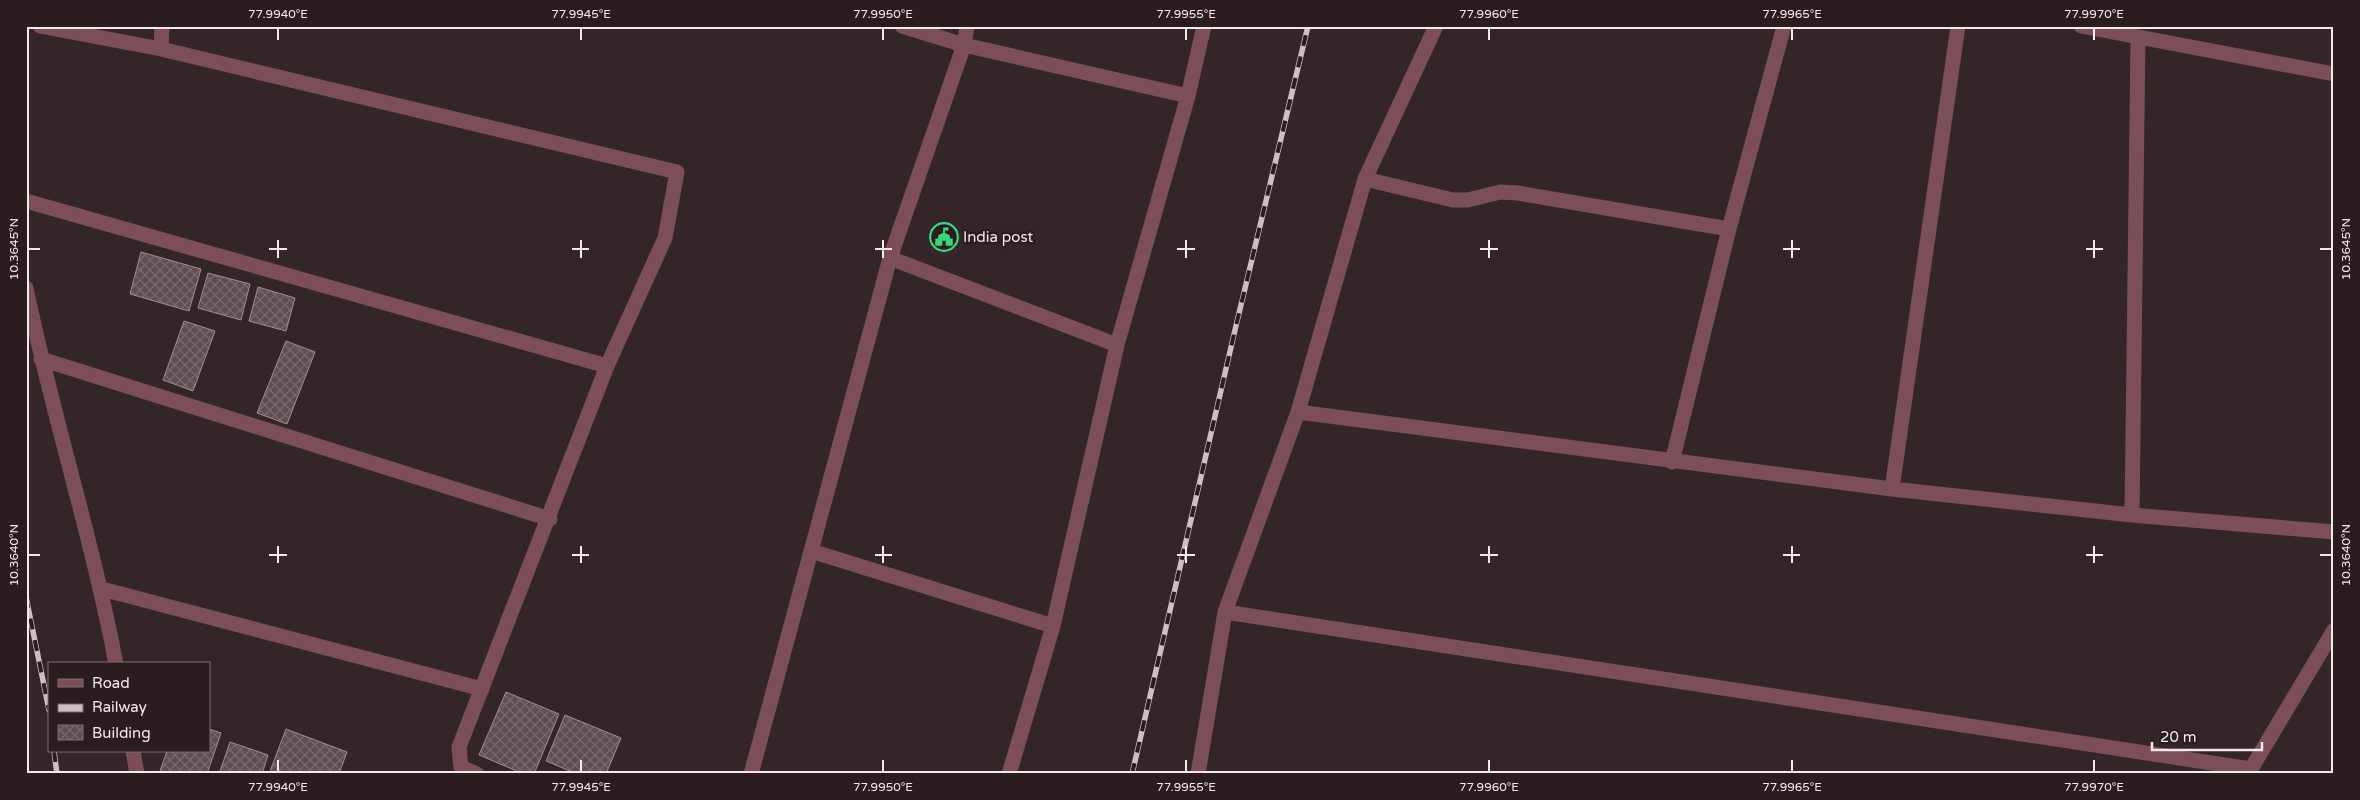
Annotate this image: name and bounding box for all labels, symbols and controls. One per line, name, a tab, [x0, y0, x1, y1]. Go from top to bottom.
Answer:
text: 77.9940°E	[248, 7, 308, 21]
text: 77.9945°E	[551, 7, 611, 21]
text: 77.9950°E	[853, 7, 913, 21]
text: 77.9955°E	[1156, 7, 1216, 21]
text: 77.9960°E	[1459, 7, 1519, 21]
text: 77.9965°E	[1762, 7, 1822, 21]
text: 77.9970°E	[2064, 7, 2124, 21]
text: 10.3645°N	[7, 218, 21, 280]
text: 10.3645°N	[2339, 218, 2353, 280]
public building icon: India post	[929, 222, 959, 252]
place label: India post	[963, 228, 1034, 246]
text: 10.3640°N	[7, 524, 21, 586]
text: 10.3640°N	[2339, 524, 2353, 586]
legend	[48, 662, 210, 752]
text: Road	[92, 674, 130, 692]
text: Railway	[92, 698, 147, 716]
scale bar	[2152, 720, 2262, 752]
text: Building	[92, 724, 151, 742]
text: 20 m	[2160, 728, 2197, 746]
text: 77.9940°E	[248, 780, 308, 794]
text: 77.9945°E	[551, 780, 611, 794]
text: 77.9950°E	[853, 780, 913, 794]
text: 77.9955°E	[1156, 780, 1216, 794]
text: 77.9960°E	[1459, 780, 1519, 794]
text: 77.9965°E	[1762, 780, 1822, 794]
text: 77.9970°E	[2064, 780, 2124, 794]

